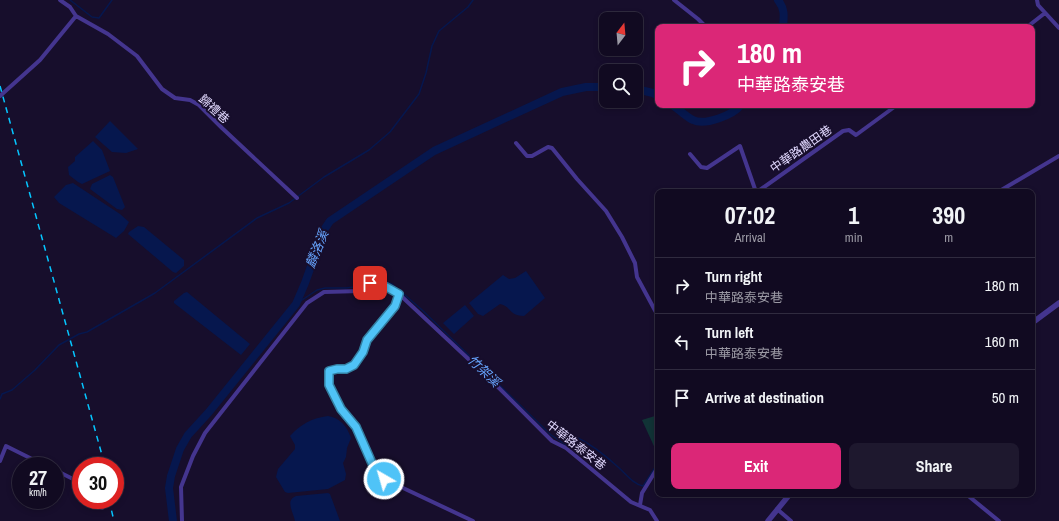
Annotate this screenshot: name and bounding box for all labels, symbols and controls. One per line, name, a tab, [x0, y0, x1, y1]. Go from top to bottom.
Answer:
north arrow	[599, 12, 643, 56]
map controls	[599, 12, 643, 108]
text: 180 m	[737, 34, 802, 72]
icon: right	[671, 40, 723, 92]
button: search	[599, 64, 643, 108]
text: 中華路泰安巷	[737, 72, 845, 97]
street label: 歸禮巷	[195, 91, 233, 127]
street label: 中華路農田巷	[767, 122, 835, 176]
text: 07:02	[725, 199, 775, 231]
text: 1	[848, 199, 859, 231]
text: 390	[932, 199, 965, 231]
water label: 麟洛溪	[302, 226, 333, 270]
text: Arrival	[735, 229, 765, 246]
text: min	[845, 229, 863, 246]
text: m	[944, 229, 953, 246]
pin	[353, 266, 387, 300]
text: Turn right	[705, 266, 762, 287]
icon: arrive	[359, 272, 381, 294]
icon: right	[671, 275, 693, 297]
text: 180 m	[985, 275, 1019, 296]
text: 中華路泰安巷	[705, 289, 783, 306]
text: Turn left	[705, 322, 753, 343]
icon: left	[671, 331, 693, 353]
text: 160 m	[985, 331, 1019, 352]
text: 中華路泰安巷	[705, 345, 783, 362]
water label: 竹架溪	[464, 351, 505, 392]
icon: arrive	[671, 387, 693, 409]
text: Arrive at destination	[705, 387, 824, 408]
text: 50 m	[992, 387, 1019, 408]
street label: 中華路泰安巷	[543, 417, 609, 473]
button: Exit	[671, 443, 841, 489]
button: Share	[849, 443, 1019, 489]
speed limit sign: 30	[72, 457, 124, 509]
position arrow	[363, 458, 405, 500]
text: 27	[29, 464, 47, 491]
text: km/h	[29, 486, 47, 499]

